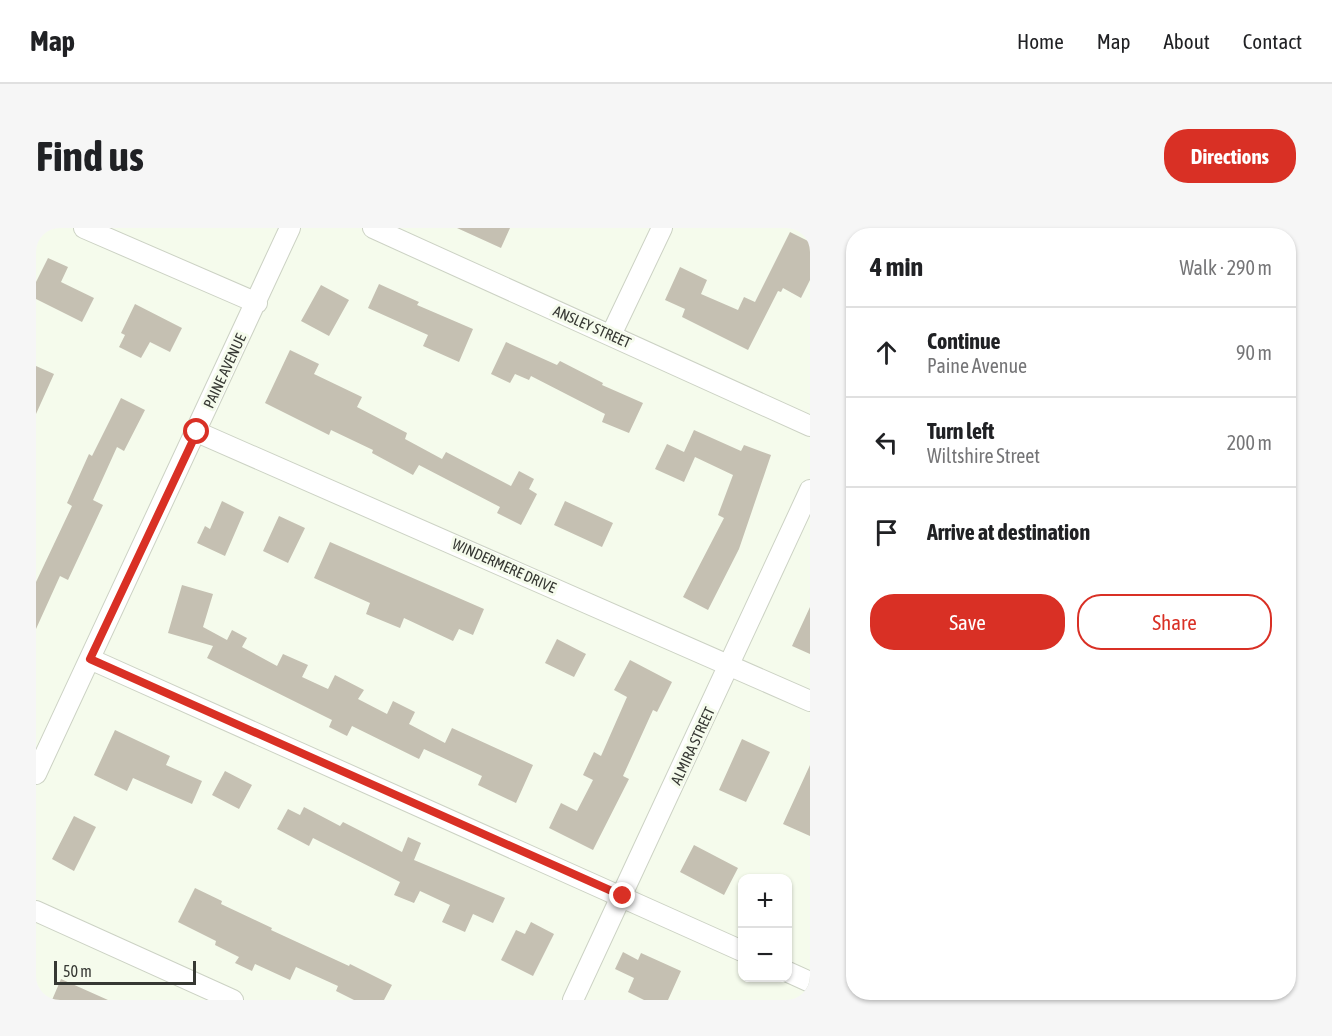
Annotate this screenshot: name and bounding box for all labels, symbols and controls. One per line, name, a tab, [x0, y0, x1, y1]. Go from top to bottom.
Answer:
text: Map	[30, 25, 75, 57]
text: Home	[1017, 29, 1064, 53]
text: Map	[1097, 29, 1131, 53]
text: About	[1164, 29, 1210, 53]
text: Contact	[1243, 29, 1302, 53]
button: Directions	[1164, 129, 1296, 183]
text: Find us	[36, 132, 144, 180]
text: 4 min	[870, 252, 923, 282]
text: Walk · 290 m	[1180, 256, 1272, 279]
street label: ANSLEY STREET	[551, 302, 634, 351]
text: Continue	[927, 328, 1001, 354]
street label: PAINE AVENUE	[200, 330, 249, 411]
icon: ahead	[870, 336, 903, 369]
text: 90 m	[1236, 341, 1272, 364]
text: Paine Avenue	[927, 354, 1027, 377]
route start	[183, 418, 209, 444]
text: Turn left	[927, 418, 994, 444]
icon: left	[870, 426, 903, 459]
text: 200 m	[1227, 431, 1272, 454]
text: Wiltshire Street	[927, 444, 1040, 467]
icon: arrive	[870, 516, 903, 549]
text: Arrive at destination	[927, 519, 1090, 545]
street label: WINDERMERE DRIVE	[450, 535, 559, 596]
button: Save	[870, 594, 1065, 650]
button: Share	[1077, 594, 1272, 650]
street label: ALMIRA STREET	[667, 704, 718, 787]
map controls	[738, 874, 792, 982]
button: +	[738, 874, 792, 928]
route end	[609, 882, 635, 908]
button: −	[738, 928, 792, 982]
scale bar	[54, 958, 196, 986]
text: 50 m	[63, 962, 92, 980]

